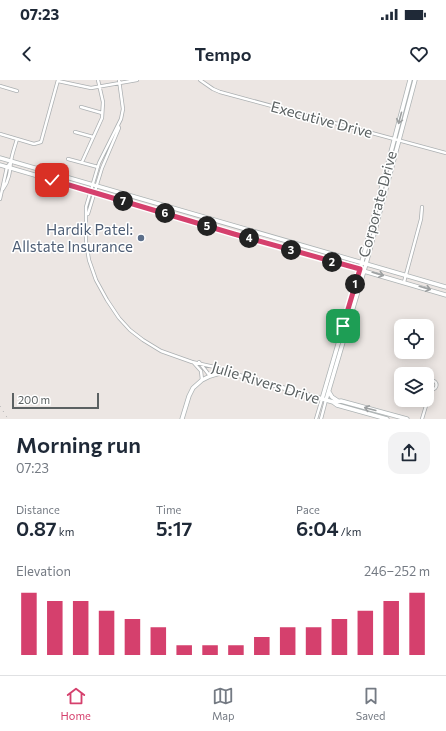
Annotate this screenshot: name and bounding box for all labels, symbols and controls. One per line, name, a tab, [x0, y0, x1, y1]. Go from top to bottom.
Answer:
text: 07:23	[20, 5, 59, 23]
icon: back	[16, 43, 38, 65]
text: Tempo	[195, 43, 251, 65]
icon: heart	[408, 43, 430, 65]
street label: Executive Drive	[269, 97, 375, 141]
one-way arrow	[396, 111, 403, 124]
street label: Corporate Drive	[354, 149, 400, 259]
pin	[35, 163, 69, 197]
icon: check	[41, 169, 63, 191]
pin: 7	[113, 191, 133, 211]
text: 7	[120, 194, 126, 207]
pin: 6	[155, 203, 175, 223]
text: 6	[162, 206, 168, 219]
pin: 5	[197, 216, 217, 236]
text: 5	[204, 219, 210, 232]
place label: Hardik Patel: Allstate Insurance	[12, 220, 133, 255]
pin: 4	[239, 228, 259, 248]
text: 4	[246, 231, 252, 244]
marker: Hardik Patel: Allstate Insurance	[136, 233, 146, 243]
pin: 3	[281, 240, 301, 260]
text: 3	[288, 243, 294, 256]
pin: 2	[322, 252, 342, 272]
text: 2	[329, 255, 335, 268]
one-way arrow	[371, 271, 384, 279]
pin: 1	[345, 274, 365, 294]
text: 1	[353, 277, 357, 290]
one-way arrow	[418, 285, 431, 292]
pin	[326, 309, 360, 343]
icon: arrive	[332, 315, 354, 337]
map controls	[394, 319, 434, 407]
button: locate	[394, 319, 434, 359]
street label: Julie Rivers Drive	[210, 357, 322, 407]
button: layers	[394, 367, 434, 407]
scale bar	[12, 391, 99, 410]
text: 200 m	[18, 393, 50, 406]
one-way arrow	[364, 405, 377, 412]
text: Morning run	[16, 431, 141, 458]
button: share	[388, 432, 430, 474]
text: 07:23	[16, 460, 49, 476]
text: Distance	[16, 503, 60, 516]
text: Time	[156, 503, 181, 516]
text: Pace	[296, 503, 320, 516]
text: 0.87	[16, 516, 57, 540]
text: 5:17	[156, 516, 192, 540]
text: 6:04	[296, 516, 339, 540]
text: km	[57, 525, 74, 538]
text: /km	[339, 525, 361, 538]
text: Elevation	[16, 563, 71, 579]
text: 246–252 m	[364, 563, 430, 579]
tab: Home	[61, 685, 91, 722]
tab: Map	[212, 685, 235, 722]
tab: Saved	[356, 685, 385, 722]

